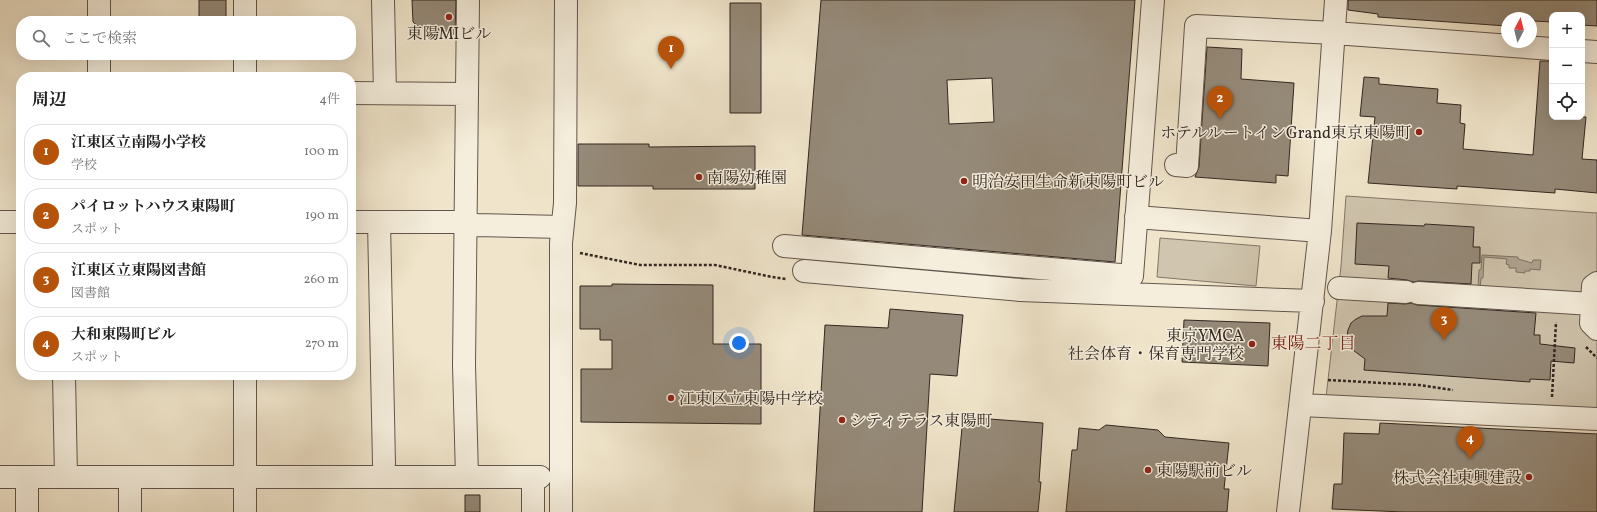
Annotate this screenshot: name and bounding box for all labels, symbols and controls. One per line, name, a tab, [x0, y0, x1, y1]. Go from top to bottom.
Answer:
marker: 東陽MIビル	[444, 12, 454, 22]
north arrow	[1501, 12, 1537, 48]
map controls	[1549, 12, 1585, 120]
button: +	[1549, 12, 1585, 48]
search box	[16, 16, 356, 60]
place label: 東陽MIビル	[407, 24, 491, 46]
icon: search	[30, 27, 52, 49]
text: ここで検索	[62, 29, 137, 50]
pin: 1	[658, 36, 684, 69]
button: −	[1549, 48, 1585, 84]
button: locate	[1549, 84, 1585, 120]
pin: 2	[1207, 86, 1233, 119]
text: 周辺	[32, 89, 66, 112]
text: 4件	[319, 91, 340, 109]
place label: ホテルルートインGrand東京東陽町	[1160, 123, 1411, 145]
marker: ホテルルートインGrand東京東陽町	[1414, 127, 1424, 137]
text: 江東区立南陽小学校	[71, 133, 206, 154]
text: 1	[43, 143, 49, 161]
text: 100 m	[304, 143, 339, 161]
text: 学校	[71, 157, 97, 175]
place label: 南陽幼稚園	[707, 168, 787, 190]
marker: 南陽幼稚園	[694, 172, 704, 182]
place label: 明治安田生命新東陽町ビル	[972, 172, 1164, 194]
marker: 明治安田生命新東陽町ビル	[959, 176, 969, 186]
text: パイロットハウス東陽町	[71, 197, 235, 218]
text: 2	[43, 207, 49, 225]
text: 190 m	[305, 207, 339, 225]
text: スポット	[71, 221, 123, 239]
text: 江東区立東陽図書館	[71, 261, 206, 282]
text: 3	[43, 271, 49, 289]
text: 260 m	[304, 271, 339, 289]
text: 図書館	[71, 285, 110, 303]
pin: 3	[1431, 307, 1457, 340]
text: 大和東陽町ビル	[71, 325, 176, 346]
place label: 東京YMCA 社会体育・保育専門学校	[1068, 326, 1244, 366]
your location	[729, 333, 749, 353]
district label: 東陽二丁目	[1271, 333, 1356, 356]
text: 4	[42, 335, 50, 353]
text: 270 m	[305, 335, 339, 353]
marker: 東京YMCA 社会体育・保育専門学校	[1247, 339, 1257, 349]
text: スポット	[71, 349, 123, 367]
place label: 江東区立東陽中学校	[679, 389, 823, 411]
marker: 江東区立東陽中学校	[666, 393, 676, 403]
place label: シティテラス東陽町	[850, 411, 992, 433]
marker: シティテラス東陽町	[837, 415, 847, 425]
pin: 4	[1457, 426, 1483, 459]
place label: 東陽駅前ビル	[1156, 461, 1252, 483]
marker: 東陽駅前ビル	[1143, 465, 1153, 475]
place label: 株式会社東興建設	[1393, 468, 1521, 490]
marker: 株式会社東興建設	[1524, 472, 1534, 482]

